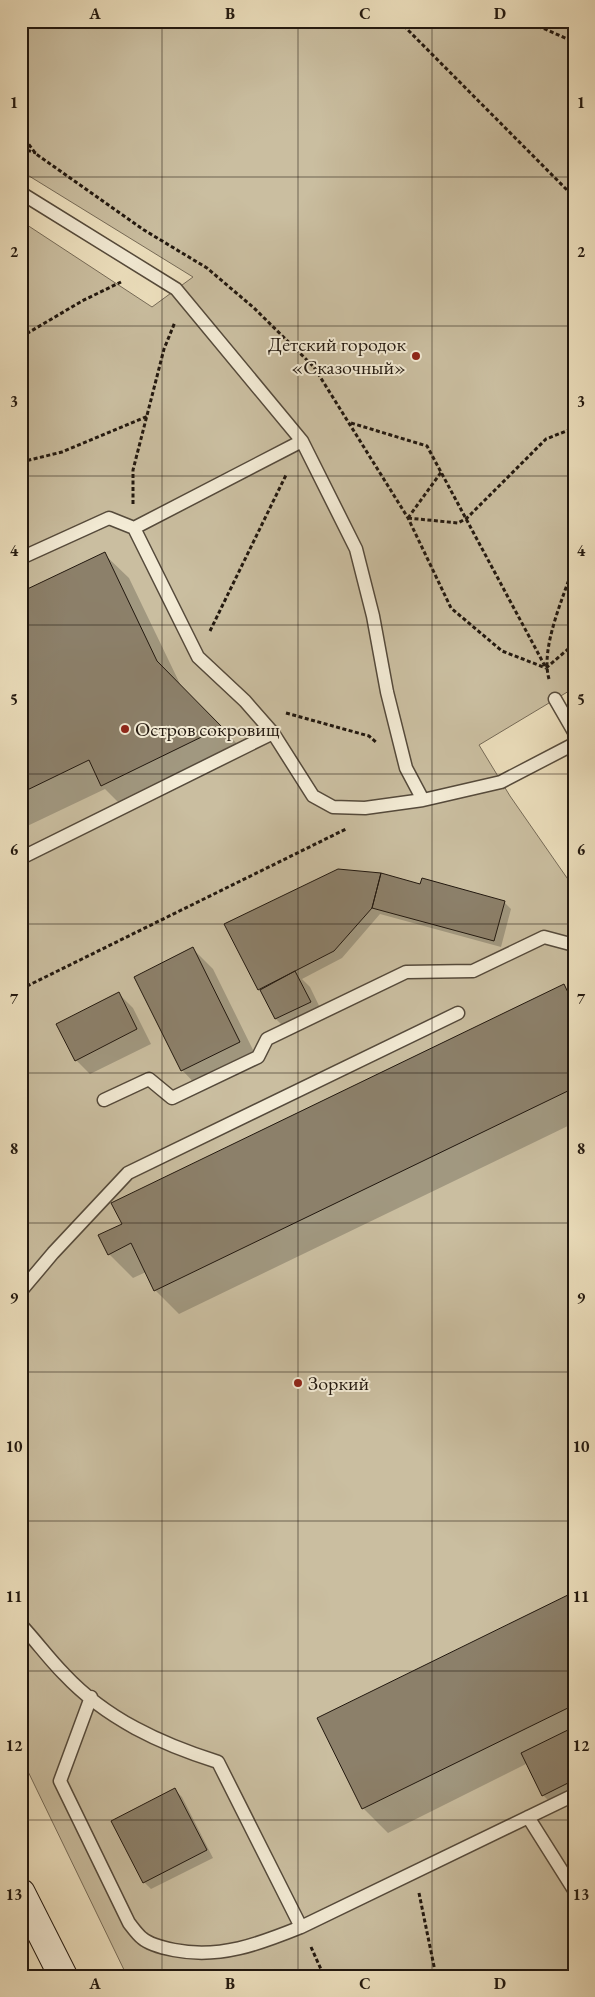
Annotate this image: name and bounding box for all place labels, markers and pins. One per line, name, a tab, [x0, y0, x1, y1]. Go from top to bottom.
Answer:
place label: Детский городок «Сказочный»	[268, 331, 406, 380]
marker: Детский городок «Сказочный»	[410, 350, 422, 362]
place label: Остров сокровищ	[135, 716, 280, 742]
marker: Остров сокровищ	[119, 723, 131, 735]
place label: Зоркий	[308, 1370, 370, 1396]
marker: Зоркий	[292, 1377, 304, 1389]

